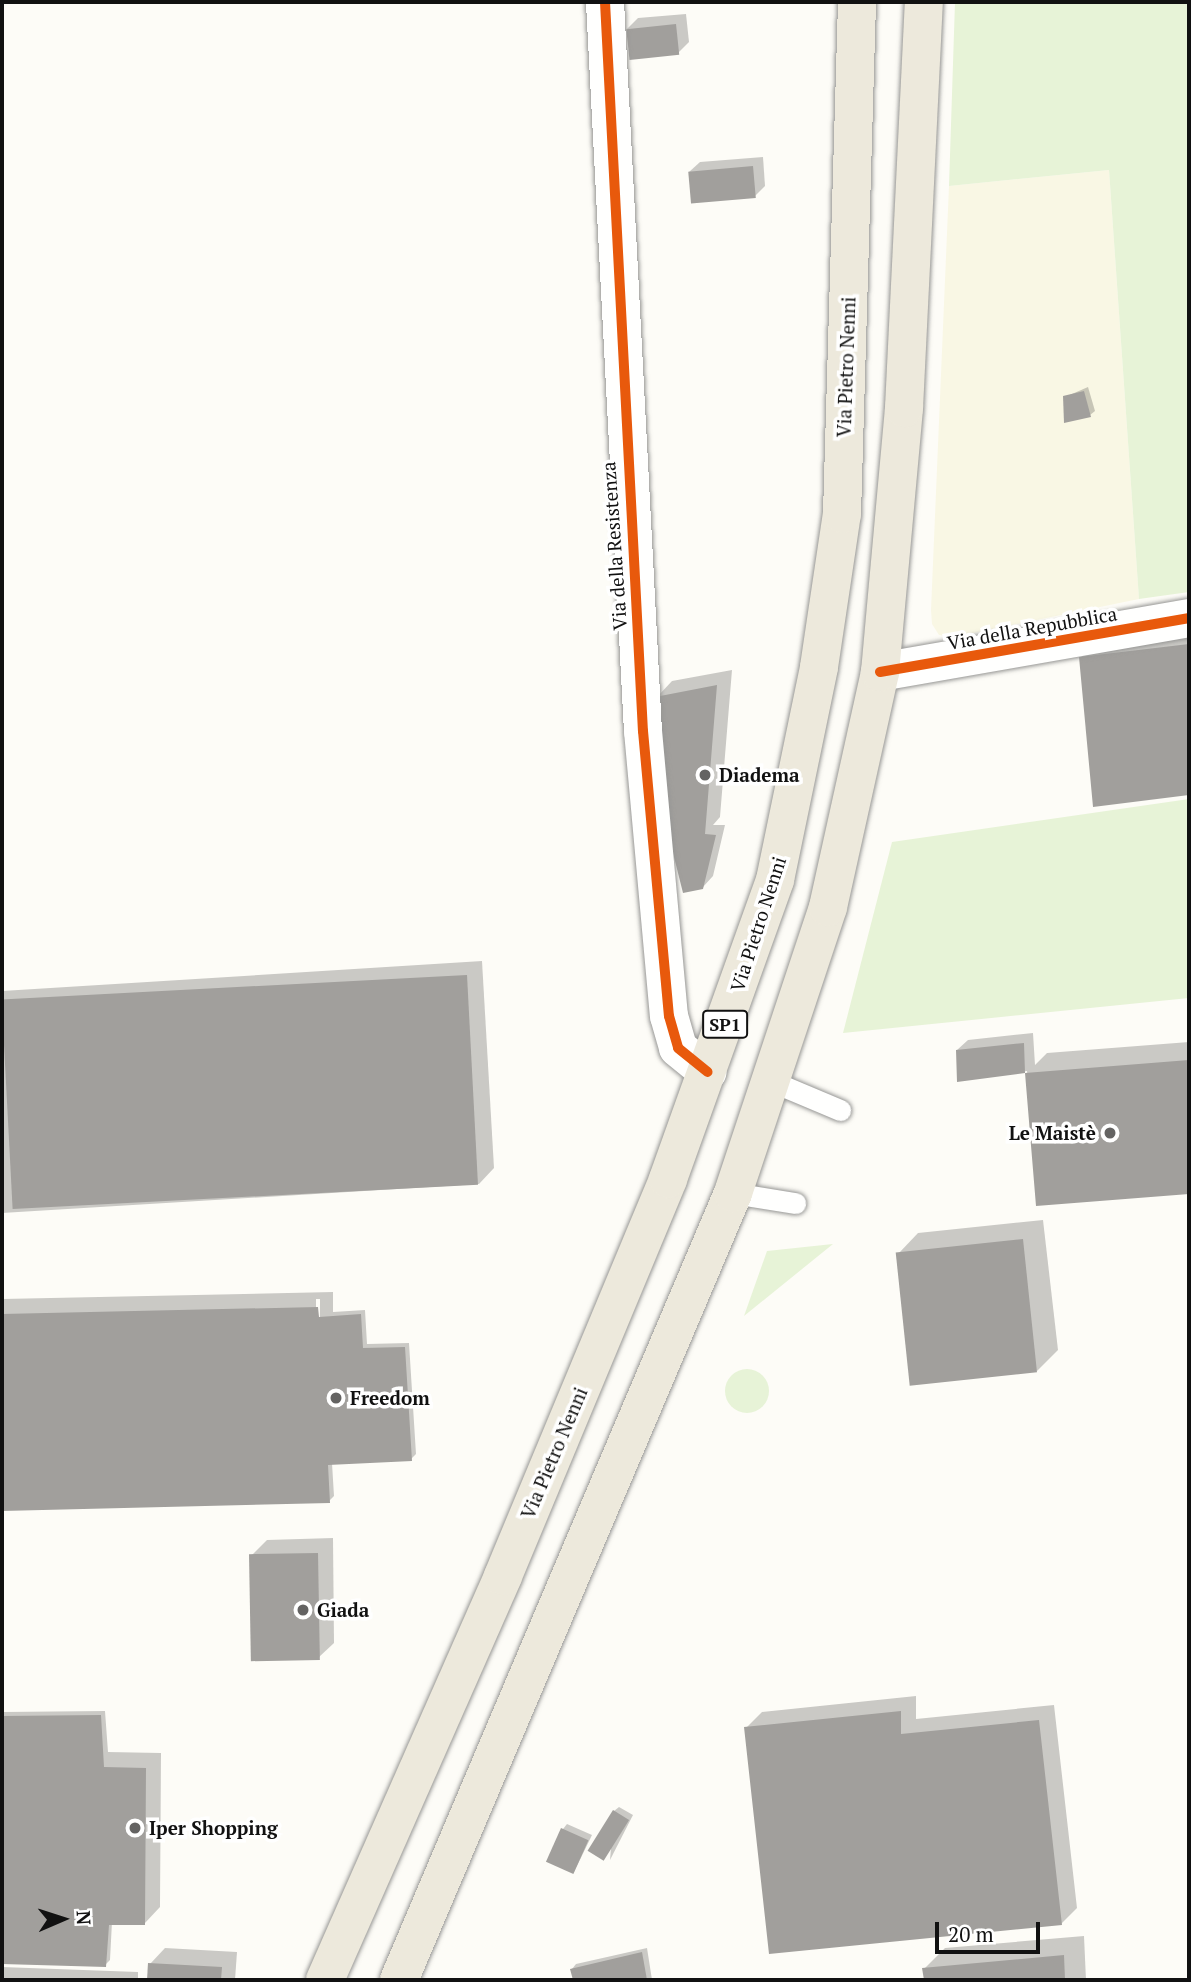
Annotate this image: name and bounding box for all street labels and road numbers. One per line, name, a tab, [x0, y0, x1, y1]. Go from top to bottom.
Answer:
street label: Via Pietro Nenni	[832, 296, 860, 438]
street label: Via della Resistenza	[597, 461, 631, 631]
street label: Via della Repubblica	[945, 602, 1119, 654]
street label: Via Pietro Nenni	[725, 854, 791, 994]
road number: SP1	[700, 1009, 750, 1038]
street label: Via Pietro Nenni	[516, 1384, 592, 1522]

